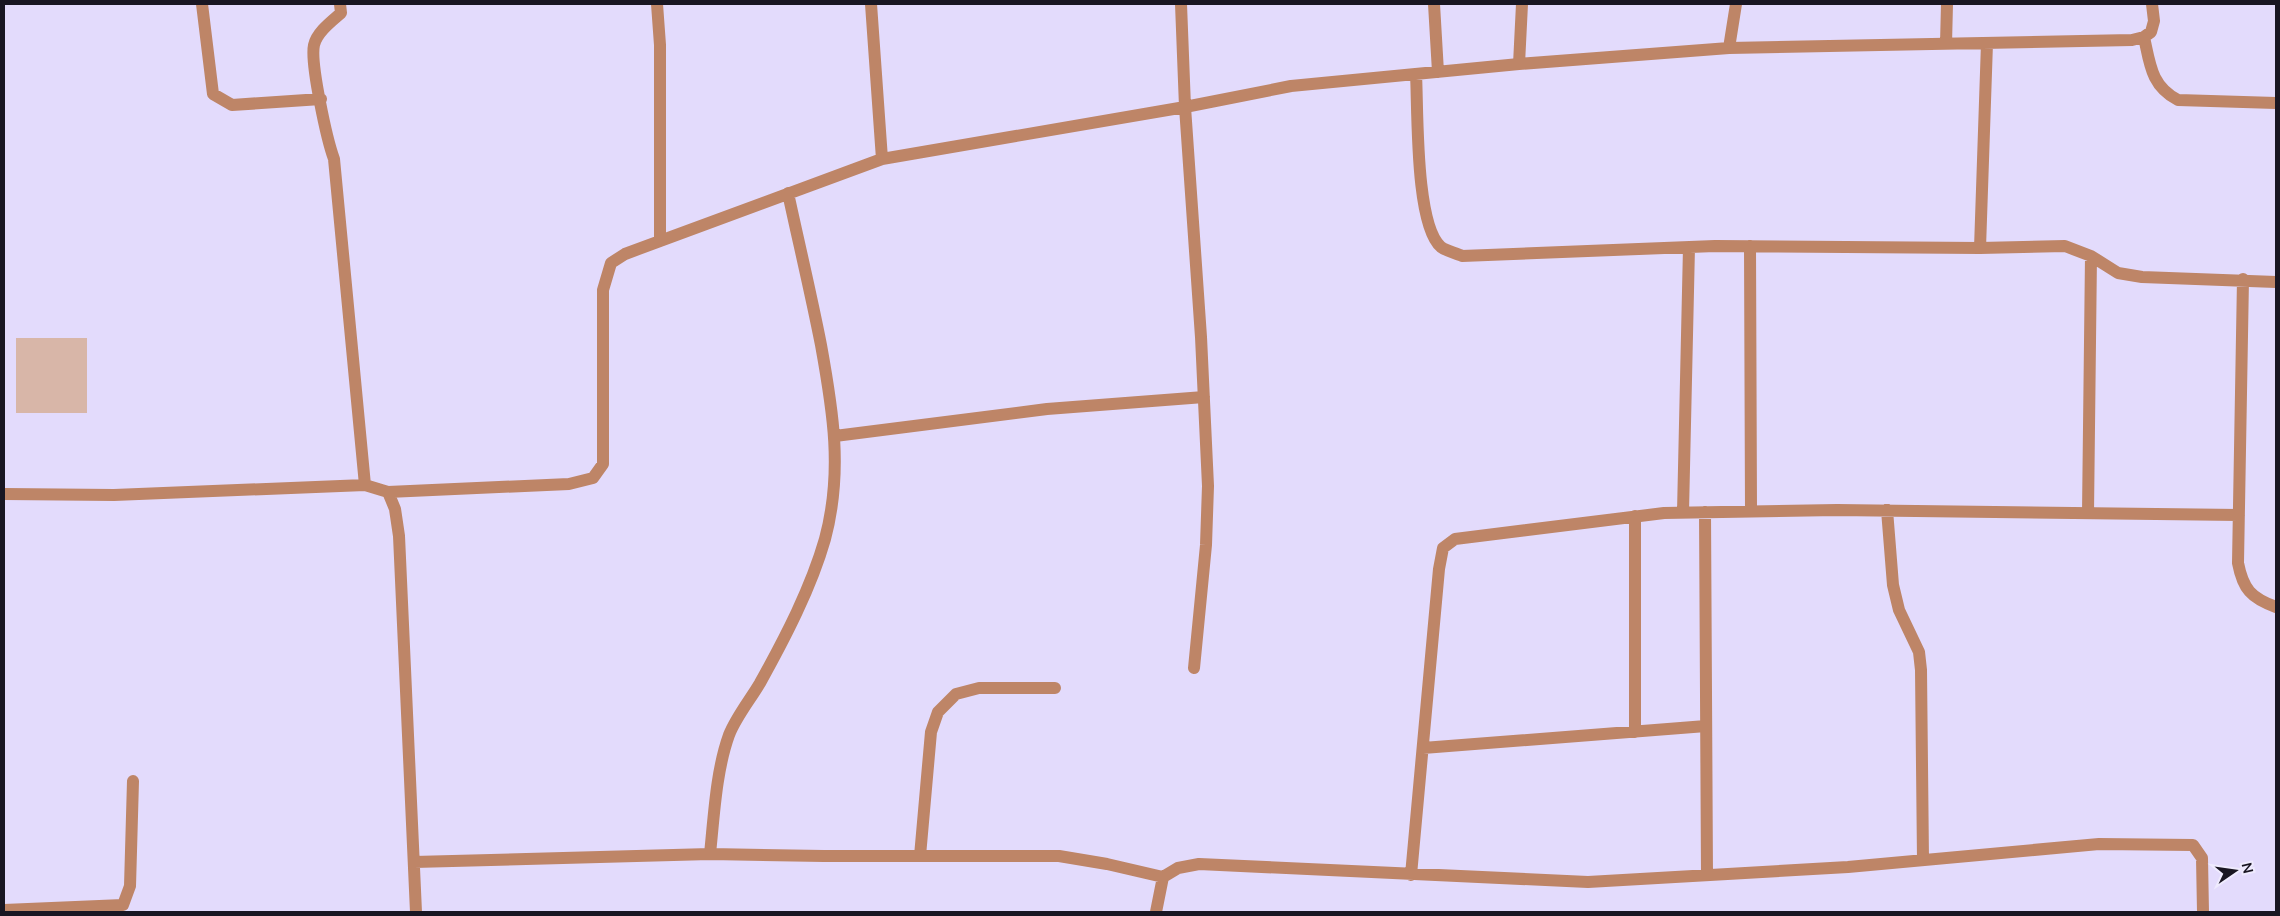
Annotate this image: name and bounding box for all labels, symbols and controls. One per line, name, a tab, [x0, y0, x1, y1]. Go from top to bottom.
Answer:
north arrow	[2210, 846, 2260, 896]
text: N	[2237, 861, 2258, 875]

